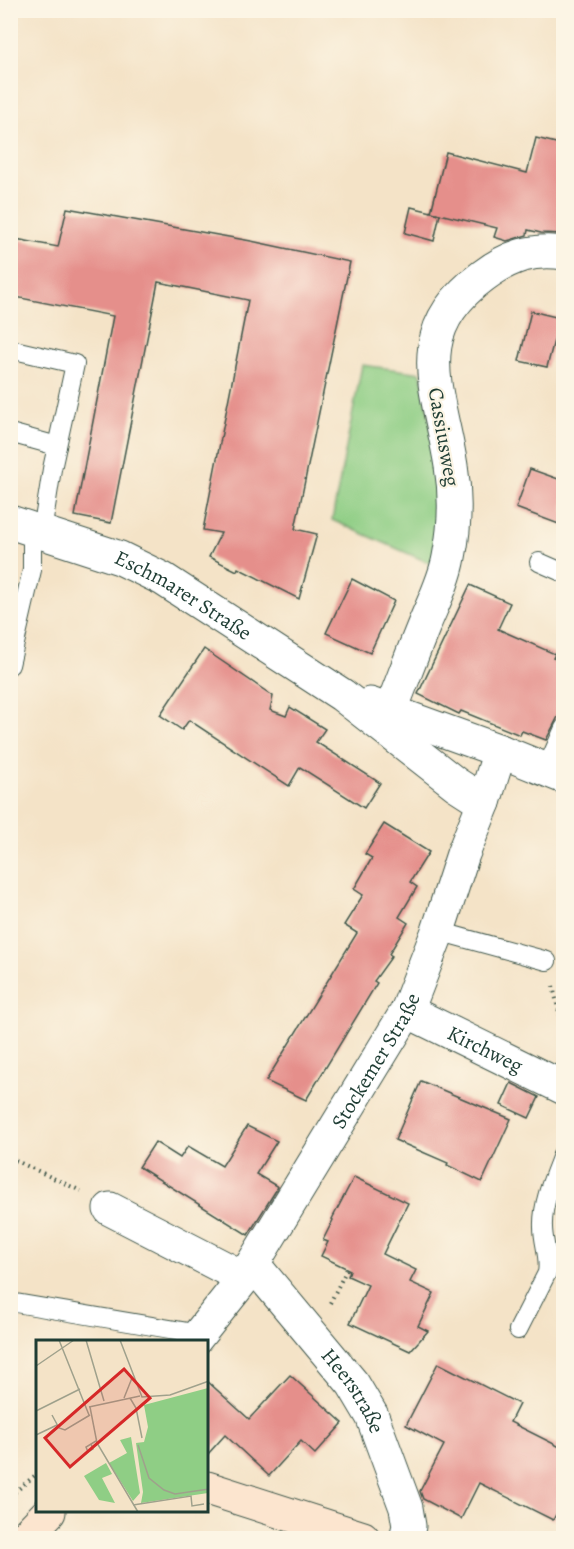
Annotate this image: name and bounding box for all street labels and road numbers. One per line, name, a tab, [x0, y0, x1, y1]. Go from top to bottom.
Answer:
street label: Cassiusweg	[422, 385, 467, 489]
street label: Eschmarer Straße	[110, 543, 257, 647]
street label: Stockemer Straße	[324, 989, 427, 1134]
street label: Kirchweg	[443, 1019, 528, 1080]
street label: Heerstraße	[315, 1342, 391, 1437]

